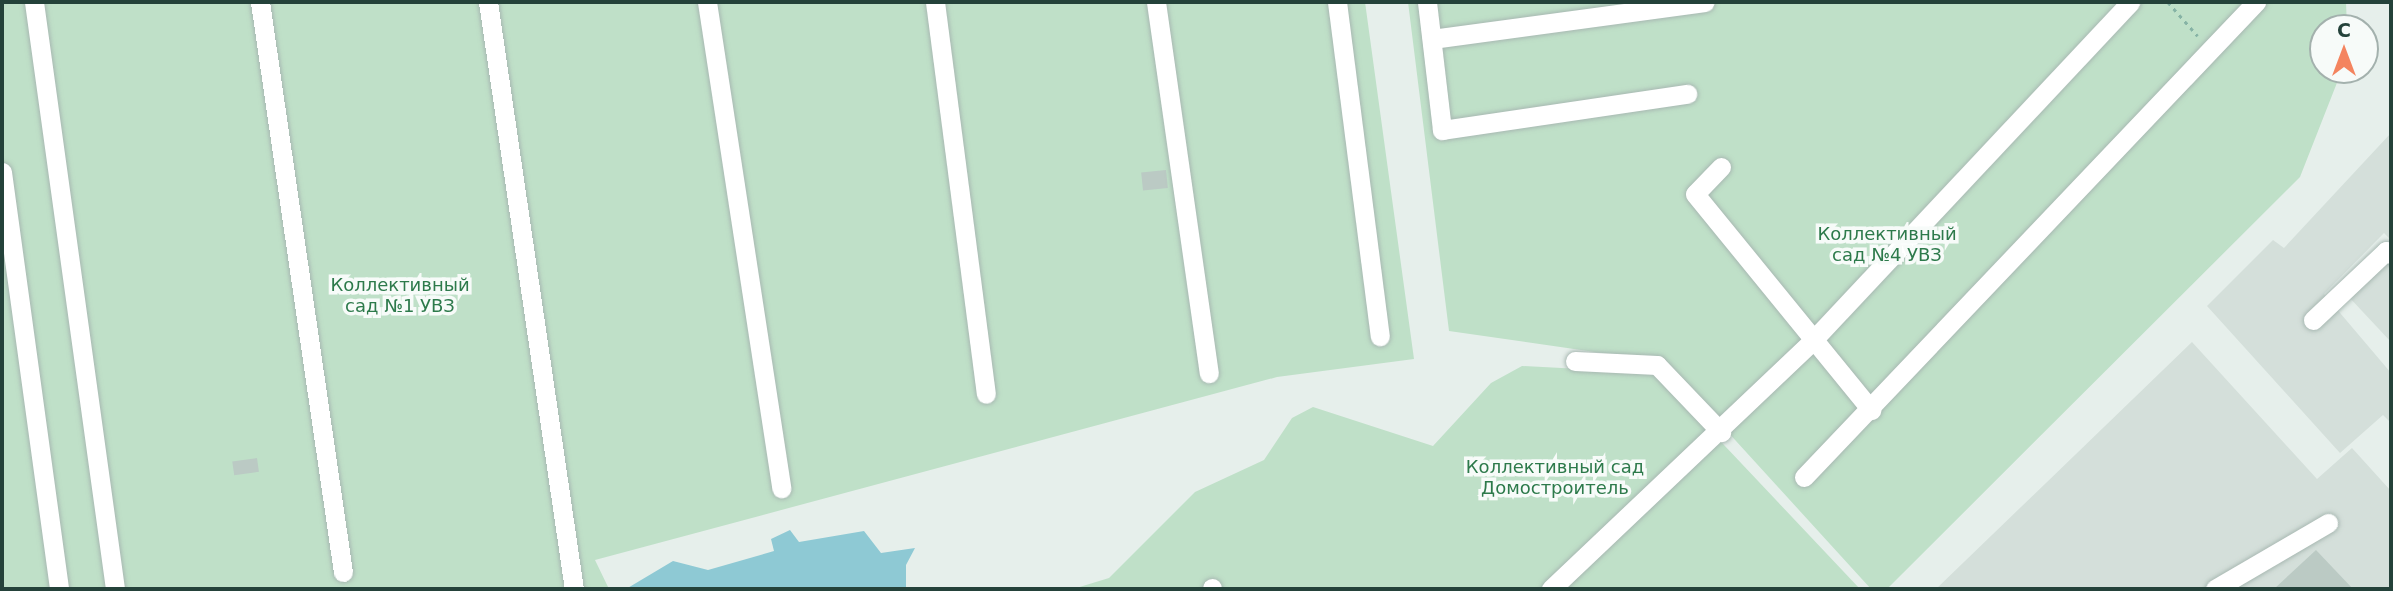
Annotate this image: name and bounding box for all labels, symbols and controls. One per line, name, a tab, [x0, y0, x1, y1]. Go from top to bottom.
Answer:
north arrow	[2309, 14, 2379, 84]
text: С	[2337, 19, 2351, 41]
park label: Коллективный сад №4 УВЗ	[1817, 224, 1957, 266]
park label: Коллективный сад №1 УВЗ	[330, 275, 470, 318]
park label: Коллективный сад Домостроитель	[1466, 457, 1644, 500]

